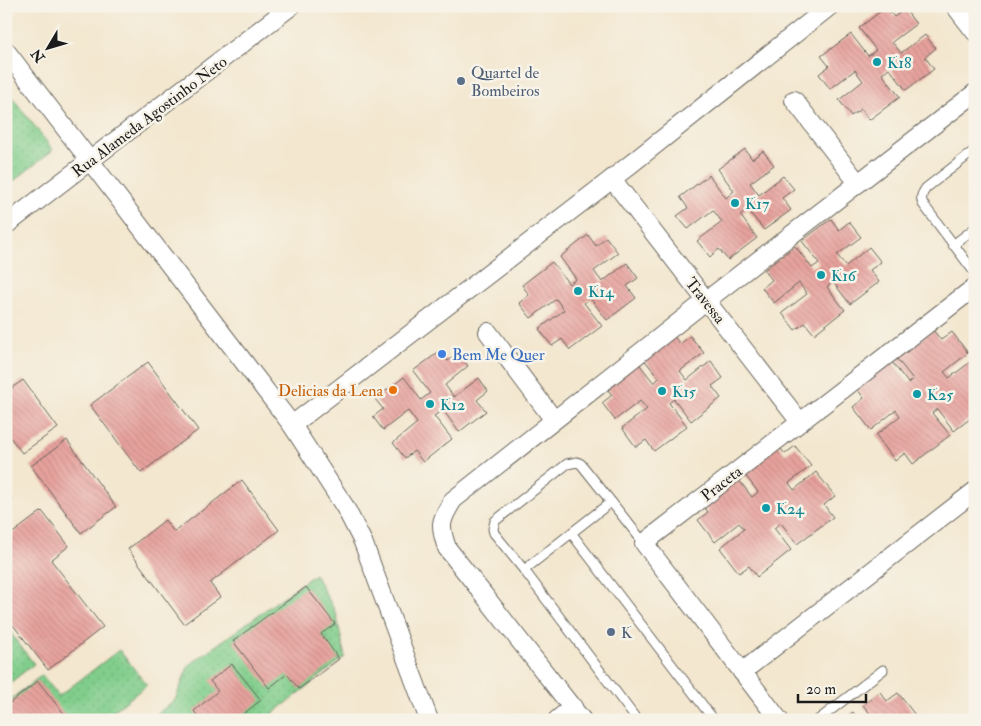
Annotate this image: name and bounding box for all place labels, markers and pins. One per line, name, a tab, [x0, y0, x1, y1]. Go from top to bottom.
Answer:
place label: K18	[887, 53, 912, 73]
marker: K18	[871, 56, 883, 68]
place label: Quartel de Bombeiros	[471, 63, 540, 101]
marker: Quartel de Bombeiros	[455, 75, 467, 87]
place label: K17	[745, 194, 770, 214]
marker: K17	[729, 197, 741, 209]
place label: K16	[831, 266, 857, 286]
marker: K16	[815, 269, 827, 281]
place label: K14	[588, 282, 615, 302]
marker: K14	[572, 285, 584, 297]
place label: Bem Me Quer	[452, 345, 545, 365]
marker: Bem Me Quer	[436, 348, 448, 360]
place label: Delicias da Lena	[278, 381, 383, 401]
place label: K15	[672, 382, 696, 402]
marker: Delicias da Lena	[387, 384, 399, 396]
marker: K15	[656, 385, 668, 397]
place label: K25	[927, 385, 953, 405]
marker: K25	[911, 388, 923, 400]
place label: K12	[440, 395, 465, 415]
marker: K12	[424, 398, 436, 410]
place label: K24	[776, 499, 805, 519]
marker: K24	[760, 502, 772, 514]
place label: K	[621, 623, 633, 643]
marker: K	[605, 626, 617, 638]

